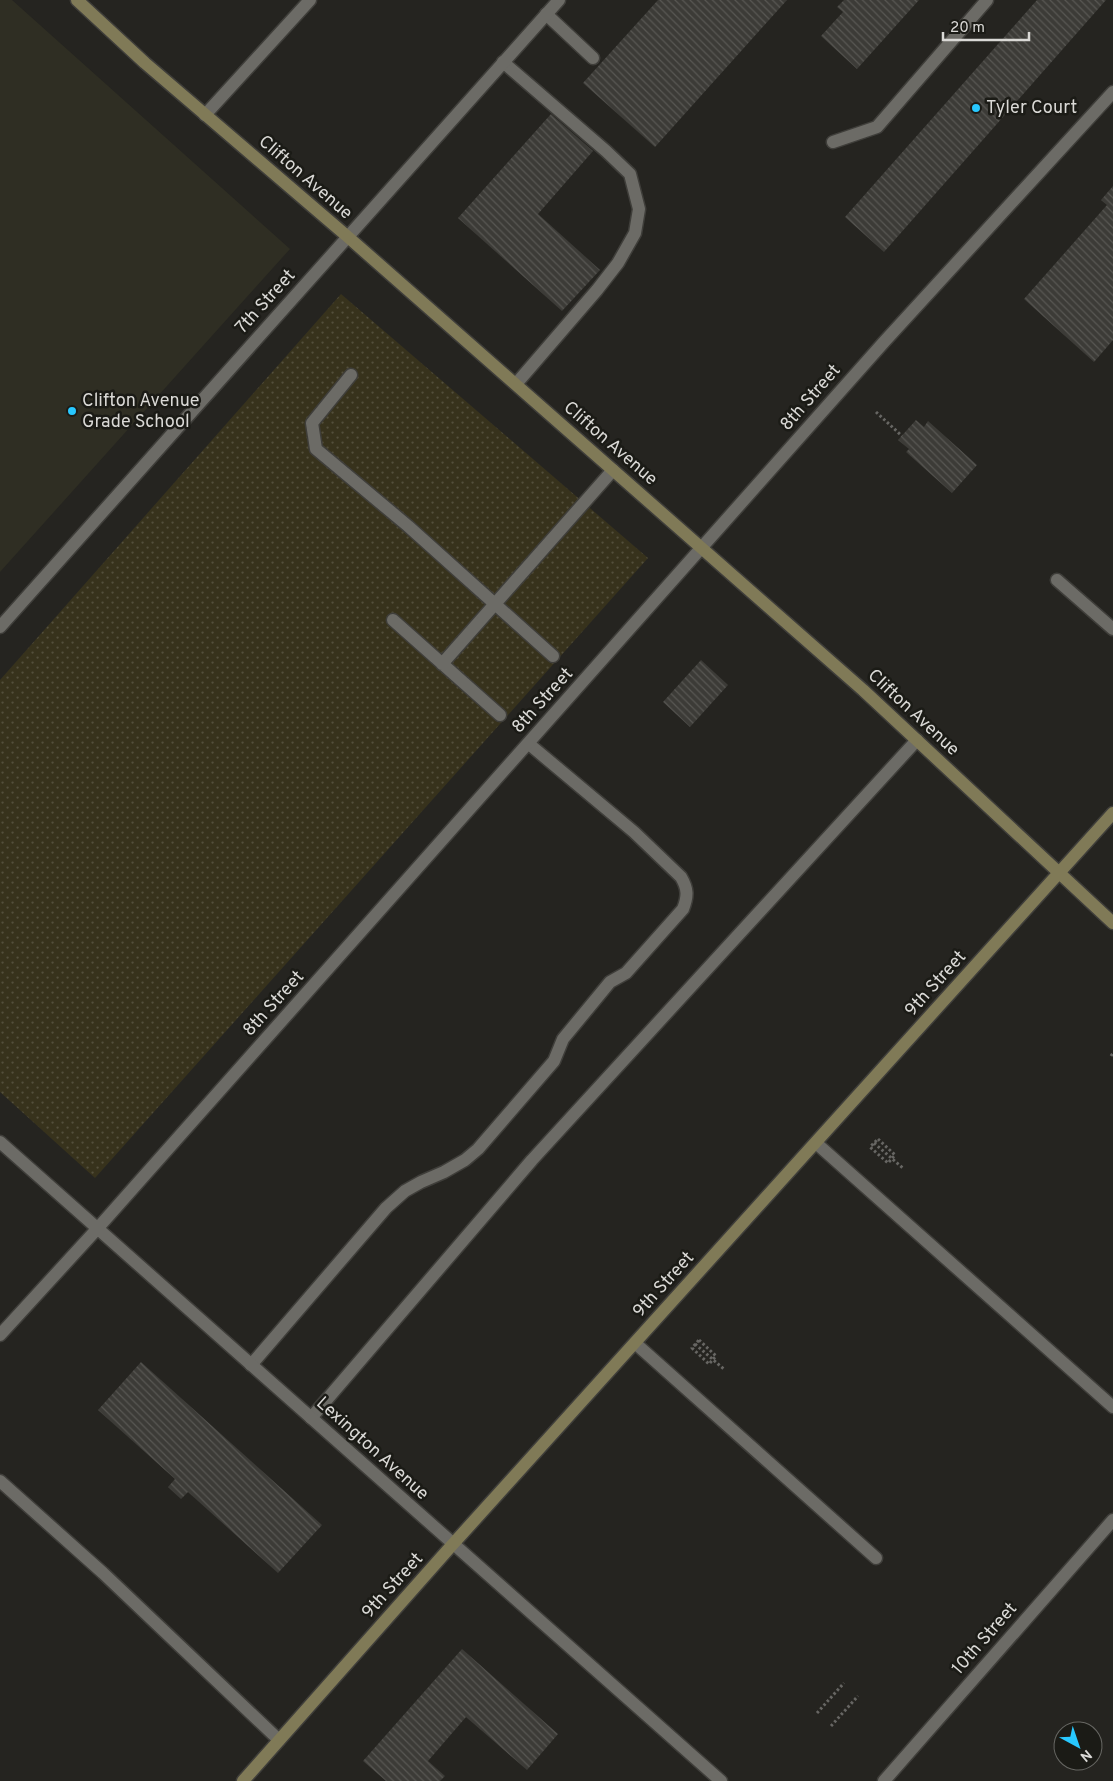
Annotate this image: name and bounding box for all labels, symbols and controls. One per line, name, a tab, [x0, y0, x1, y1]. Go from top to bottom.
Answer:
scale bar	[943, 10, 1029, 42]
text: 20 m	[950, 19, 985, 38]
place label: Tyler Court	[986, 97, 1077, 120]
marker: Tyler Court	[970, 102, 982, 114]
street label: Clifton Avenue	[253, 131, 357, 225]
street label: 7th Street	[231, 265, 301, 339]
street label: 8th Street	[776, 360, 846, 436]
place label: Clifton Avenue Grade School	[82, 390, 199, 434]
street label: Clifton Avenue	[558, 397, 662, 491]
marker: Clifton Avenue Grade School	[66, 405, 78, 417]
street label: 8th Street	[507, 663, 579, 739]
street label: Clifton Avenue	[862, 665, 964, 761]
street label: 9th Street	[900, 946, 972, 1022]
street label: 8th Street	[238, 966, 310, 1042]
street label: 9th Street	[628, 1247, 700, 1323]
street label: Lexington Avenue	[311, 1392, 433, 1506]
street label: 9th Street	[357, 1548, 429, 1624]
street label: 10th Street	[947, 1598, 1023, 1680]
north arrow	[1053, 1721, 1103, 1771]
text: N	[1076, 1745, 1095, 1765]

